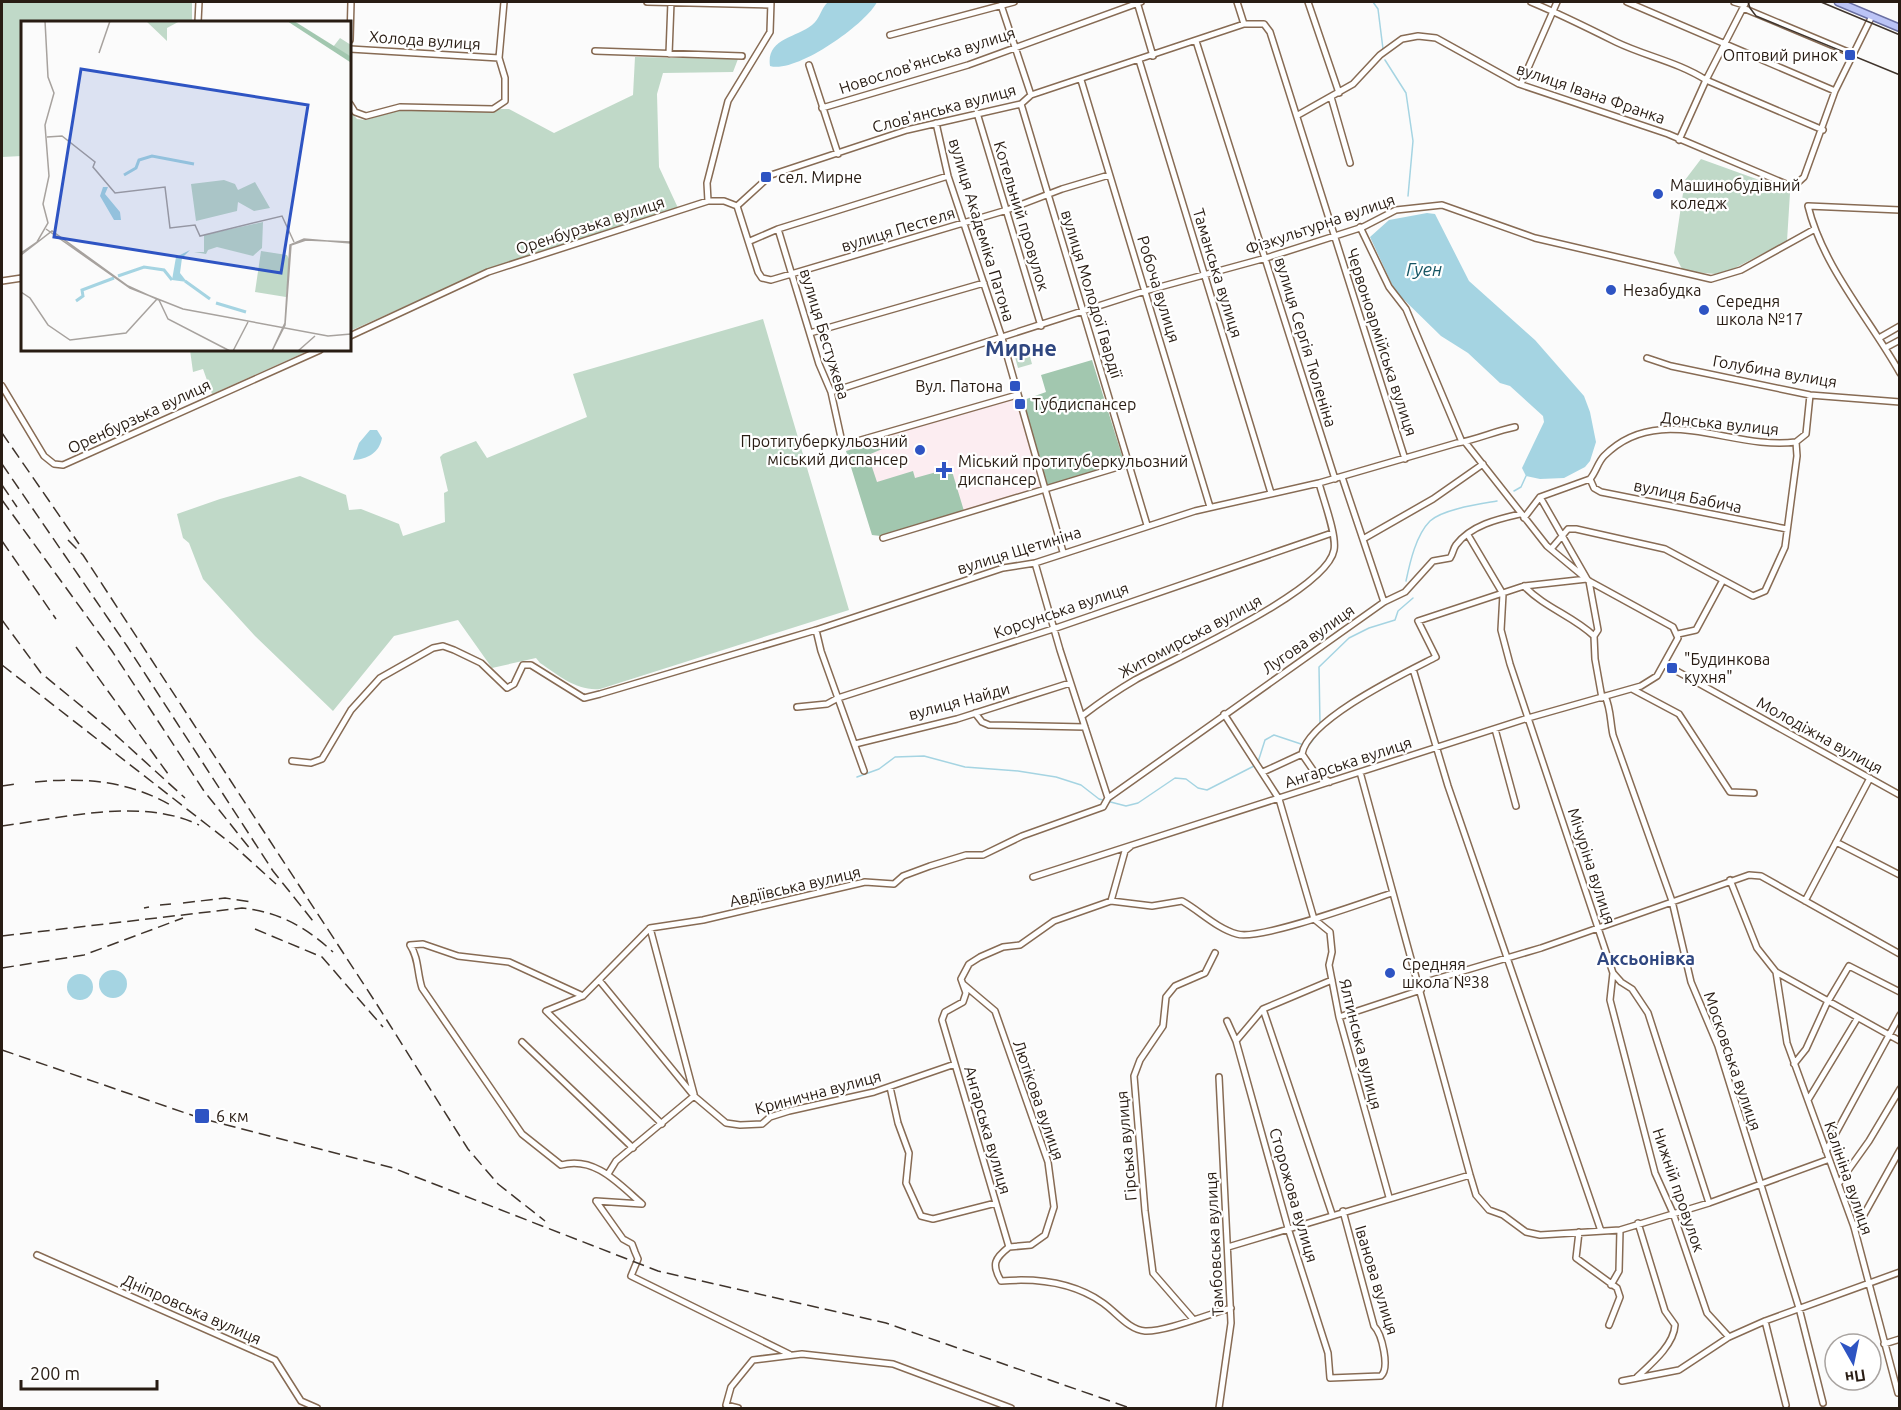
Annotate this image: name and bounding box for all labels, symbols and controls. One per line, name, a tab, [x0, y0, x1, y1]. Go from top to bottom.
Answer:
inset map	[21, 21, 351, 351]
street label: Новослов'янська вулиця	[837, 23, 1017, 97]
street label: Холода вулиця	[368, 27, 482, 53]
place label: Оптовий ринок	[1723, 46, 1838, 64]
marker: Оптовий ринок	[1843, 48, 1857, 62]
street label: вулиця Івана Франка	[1514, 59, 1668, 127]
street label: Слов'янська вулиця	[870, 80, 1018, 136]
street label: вулиця Академіка Патона	[946, 136, 1018, 324]
street label: Котельний провулок	[991, 139, 1053, 293]
place label: сел. Мирне	[778, 168, 862, 186]
marker: сел. Мирне	[759, 170, 773, 184]
place label: Машинобудівний коледж	[1670, 176, 1801, 212]
marker: Машинобудівний коледж	[1651, 187, 1665, 201]
street label: Фізкультурна вулиця	[1243, 190, 1397, 258]
street label: Оренбурзька вулиця	[513, 192, 667, 258]
street label: вулиця Пестеля	[839, 203, 957, 255]
street label: Таманська вулиця	[1190, 206, 1246, 340]
street label: вулиця Молодої Гвардії	[1058, 208, 1127, 381]
street label: Робоча вулиця	[1134, 233, 1184, 345]
street label: Червоноармійська вулиця	[1343, 246, 1421, 438]
street label: вулиця Сергія Тюленіна	[1272, 255, 1340, 429]
water label: Гуен	[1406, 259, 1442, 279]
street label: вулиця Бестужева	[797, 266, 853, 402]
place label: Незабудка	[1623, 281, 1702, 299]
marker: Незабудка	[1604, 283, 1618, 297]
place label: Середня школа №17	[1716, 292, 1803, 328]
marker: Середня школа №17	[1697, 303, 1711, 317]
district label: Мирне	[985, 335, 1057, 360]
street label: Голубина вулиця	[1711, 351, 1839, 391]
street label: Оренбурзька вулиця	[65, 375, 213, 457]
place label: Вул. Патона	[915, 377, 1003, 395]
marker: Вул. Патона	[1008, 379, 1022, 393]
place label: Тубдиспансер	[1032, 395, 1136, 413]
marker: Тубдиспансер	[1013, 397, 1027, 411]
street label: Донська вулиця	[1660, 408, 1780, 438]
place label: Протитуберкульозний міський диспансер	[740, 432, 908, 468]
marker: Протитуберкульозний міський диспансер	[913, 443, 927, 457]
place label: Міський протитуберкульозний диспансер	[958, 452, 1188, 488]
marker: Міський протитуберкульозний диспансер	[935, 461, 953, 479]
street label: вулиця Бабича	[1632, 476, 1744, 516]
street label: вулиця Щетиніна	[955, 523, 1083, 577]
street label: Корсунська вулиця	[991, 578, 1131, 642]
street label: Житомирська вулиця	[1116, 591, 1264, 681]
street label: Лугова вулиця	[1258, 601, 1358, 677]
place label: "Будинкова кухня"	[1684, 650, 1770, 686]
marker: "Будинкова кухня"	[1665, 661, 1679, 675]
street label: вулиця Найди	[906, 679, 1012, 723]
street label: Молодіжна вулиця	[1754, 693, 1886, 777]
street label: Ангарська вулиця	[1282, 733, 1414, 791]
street label: Мічуріна вулиця	[1565, 805, 1619, 927]
street label: Авдіївська вулиця	[728, 862, 862, 910]
district label: Аксьонівка	[1597, 948, 1695, 968]
place label: Средняя школа №38	[1402, 955, 1489, 991]
marker: Средняя школа №38	[1383, 966, 1397, 980]
street label: Ялтинська вулиця	[1336, 977, 1386, 1111]
street label: Московська вулиця	[1701, 989, 1765, 1133]
street label: Лютікова вулиця	[1010, 1038, 1068, 1162]
street label: Ангарська вулиця	[961, 1064, 1015, 1196]
street label: Кринична вулиця	[753, 1066, 883, 1118]
street label: Гірська вулиця	[1112, 1090, 1140, 1202]
marker: 6 км	[193, 1107, 211, 1125]
place label: 6 км	[216, 1107, 249, 1125]
street label: Калініна вулиця	[1821, 1119, 1877, 1237]
street label: Сторожова вулиця	[1266, 1126, 1322, 1264]
street label: Нижній провулок	[1649, 1126, 1709, 1254]
street label: Тамбовська вулиця	[1201, 1171, 1227, 1317]
street label: Іванова вулиця	[1352, 1223, 1402, 1337]
street label: Дніпровська вулиця	[120, 1270, 264, 1348]
north arrow	[1823, 1332, 1883, 1392]
scale bar	[21, 1353, 158, 1391]
text: 200 m	[30, 1363, 80, 1383]
text: Пн	[1844, 1366, 1867, 1387]

